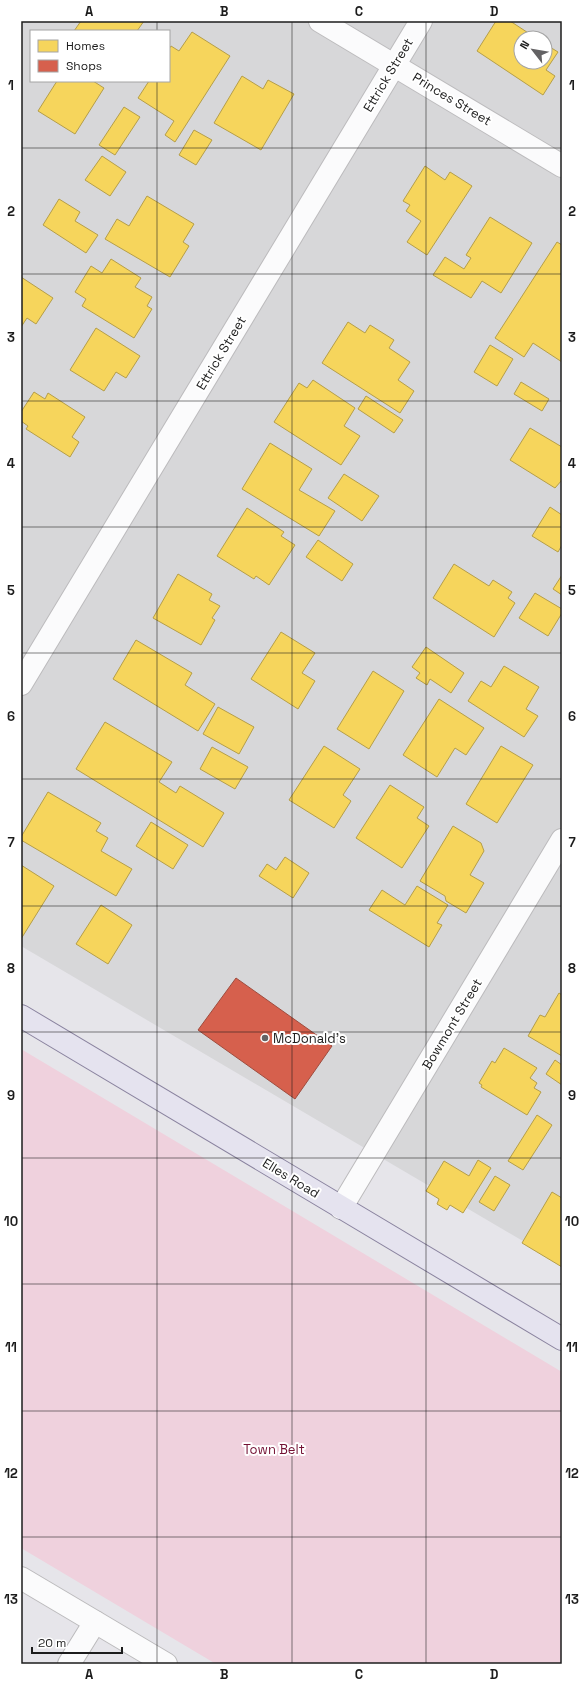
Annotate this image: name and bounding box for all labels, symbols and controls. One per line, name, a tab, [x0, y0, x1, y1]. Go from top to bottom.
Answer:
text: A	[85, 3, 94, 20]
text: B	[220, 3, 229, 20]
text: C	[355, 3, 363, 20]
text: D	[490, 3, 499, 20]
legend	[30, 30, 170, 82]
north arrow	[513, 30, 553, 70]
street label: Ettrick Street	[359, 35, 417, 115]
text: Homes	[66, 38, 105, 54]
text: N	[517, 38, 532, 52]
text: Shops	[66, 58, 102, 74]
street label: Princes Street	[409, 69, 495, 129]
text: 1	[8, 77, 14, 94]
text: 1	[569, 77, 575, 94]
text: 2	[7, 203, 15, 220]
text: 2	[568, 203, 576, 220]
street label: Ettrick Street	[192, 313, 250, 393]
text: 3	[7, 329, 15, 346]
text: 3	[568, 329, 576, 346]
text: 4	[7, 455, 15, 472]
text: 4	[568, 455, 576, 472]
text: 5	[7, 582, 15, 599]
text: 5	[568, 582, 576, 599]
text: 6	[7, 708, 15, 725]
text: 6	[568, 708, 576, 725]
text: 7	[7, 834, 15, 851]
text: 7	[568, 834, 576, 851]
text: 8	[7, 960, 15, 977]
text: 8	[568, 960, 576, 977]
street label: Bowmont Street	[418, 975, 486, 1073]
place label: McDonald's	[273, 1030, 346, 1047]
marker: McDonald's	[260, 1033, 270, 1043]
text: 9	[7, 1087, 15, 1104]
text: 9	[568, 1087, 576, 1104]
street label: Elles Road	[259, 1154, 323, 1202]
text: 10	[4, 1213, 18, 1230]
text: 10	[565, 1213, 579, 1230]
text: 11	[5, 1339, 17, 1356]
text: 11	[566, 1339, 578, 1356]
park label: Town Belt	[243, 1441, 305, 1458]
text: 12	[4, 1465, 18, 1482]
text: 12	[565, 1465, 579, 1482]
text: 13	[4, 1591, 18, 1608]
text: 13	[565, 1591, 579, 1608]
scale bar	[32, 1629, 122, 1655]
text: 20 m	[38, 1635, 66, 1651]
text: A	[85, 1666, 94, 1683]
text: B	[220, 1666, 229, 1683]
text: C	[355, 1666, 363, 1683]
text: D	[490, 1666, 499, 1683]

